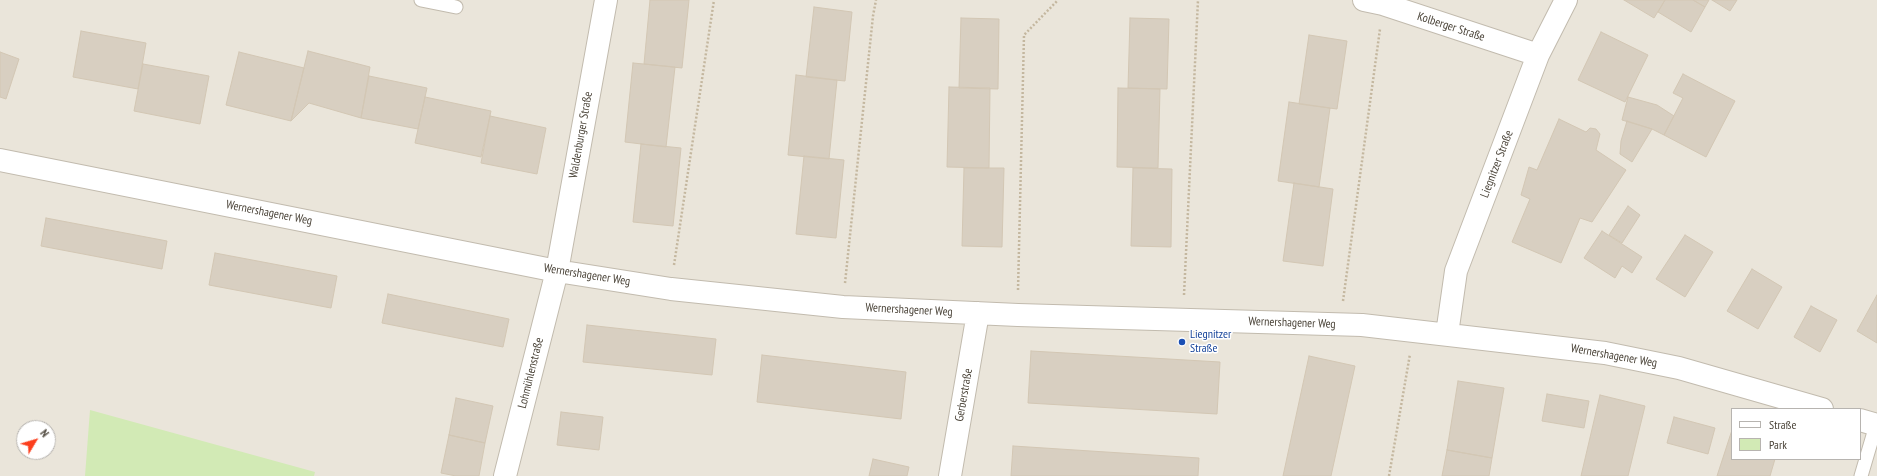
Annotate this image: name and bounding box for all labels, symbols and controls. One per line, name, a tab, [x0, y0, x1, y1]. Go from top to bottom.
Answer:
street label: Kolberger Straße	[1415, 9, 1487, 45]
street label: Waldenburger Straße	[566, 91, 596, 179]
street label: Liegnitzer Straße	[1478, 128, 1516, 200]
street label: Wernershagener Weg	[225, 198, 313, 228]
street label: Wernershagener Weg	[543, 261, 631, 289]
street label: Wernershagener Weg	[865, 301, 953, 319]
street label: Wernershagener Weg	[1248, 314, 1336, 332]
place label: Liegnitzer Straße	[1190, 328, 1231, 356]
street label: Lohmühlenstraße	[515, 336, 547, 410]
marker: Liegnitzer Straße	[1177, 337, 1187, 347]
street label: Wernershagener Weg	[1570, 341, 1658, 371]
street label: Gerberstraße	[952, 367, 976, 423]
legend	[1731, 408, 1861, 460]
text: Straße	[1769, 417, 1796, 432]
north arrow	[16, 420, 56, 460]
text: N	[37, 427, 52, 440]
text: Park	[1769, 437, 1787, 452]

